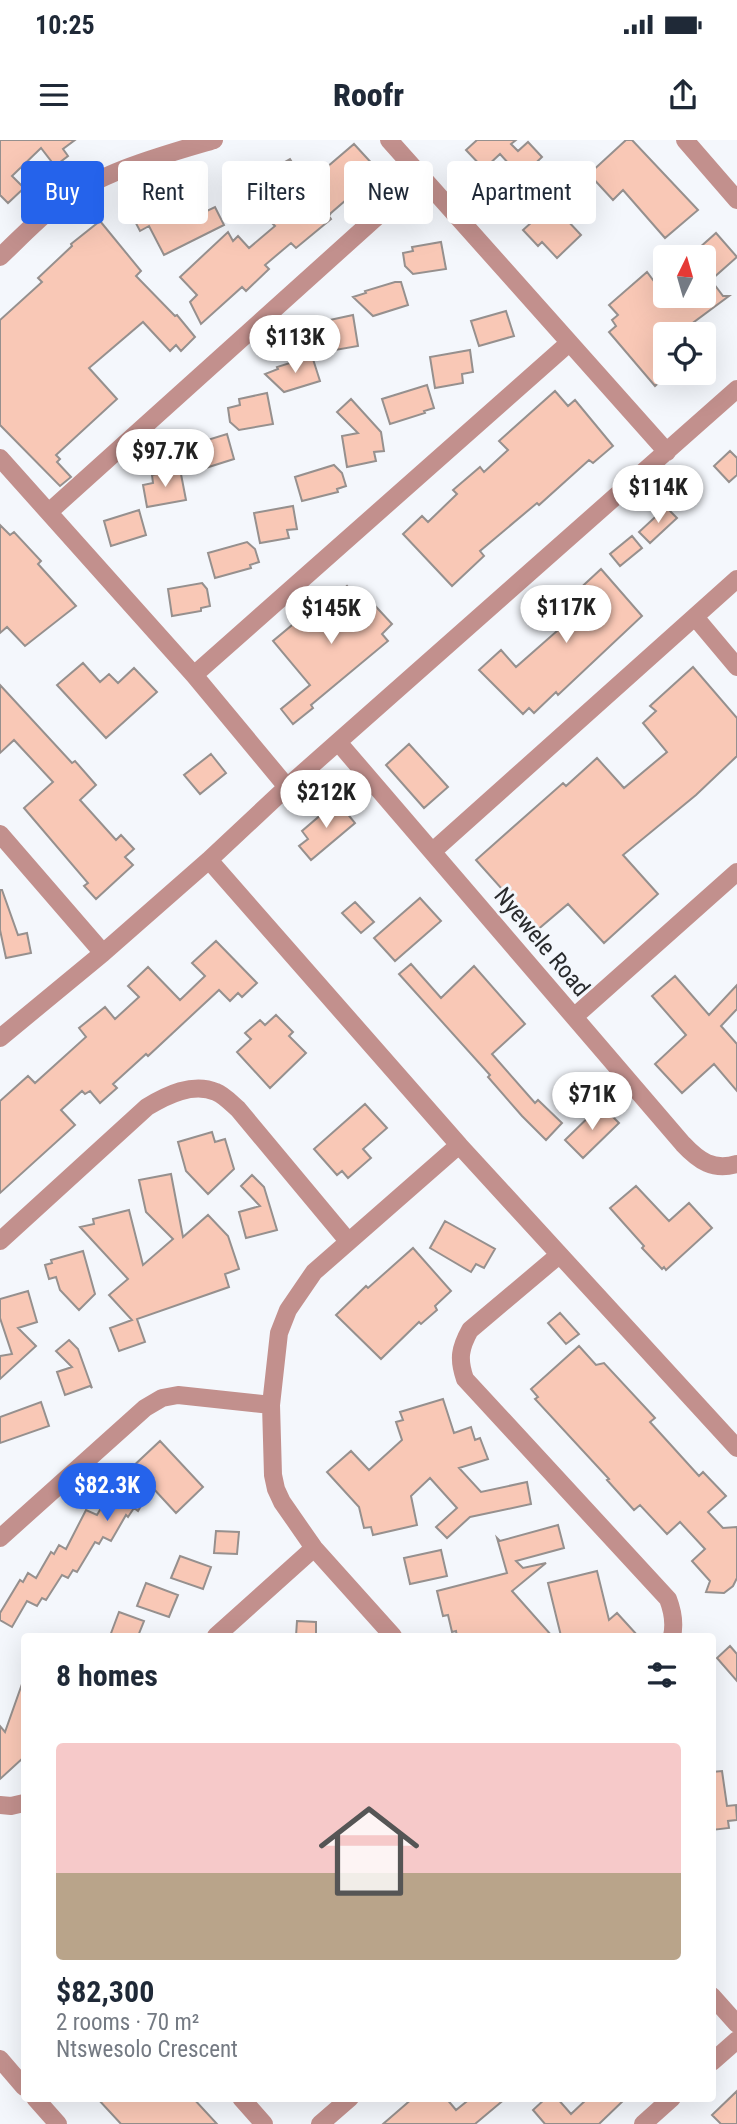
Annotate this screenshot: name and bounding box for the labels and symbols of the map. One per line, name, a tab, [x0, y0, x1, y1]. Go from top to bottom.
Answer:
north arrow	[653, 245, 716, 308]
pin: $113K	[246, 316, 344, 375]
pin: $97.7K	[108, 430, 222, 489]
pin: $114K	[609, 466, 707, 525]
pin: $117K	[517, 586, 615, 645]
pin: $145K	[282, 587, 380, 646]
pin: $212K	[277, 770, 375, 830]
street label: Nyewele Road	[488, 882, 596, 1002]
pin: $71K	[551, 1072, 633, 1132]
pin: $82.3K	[50, 1464, 164, 1523]

